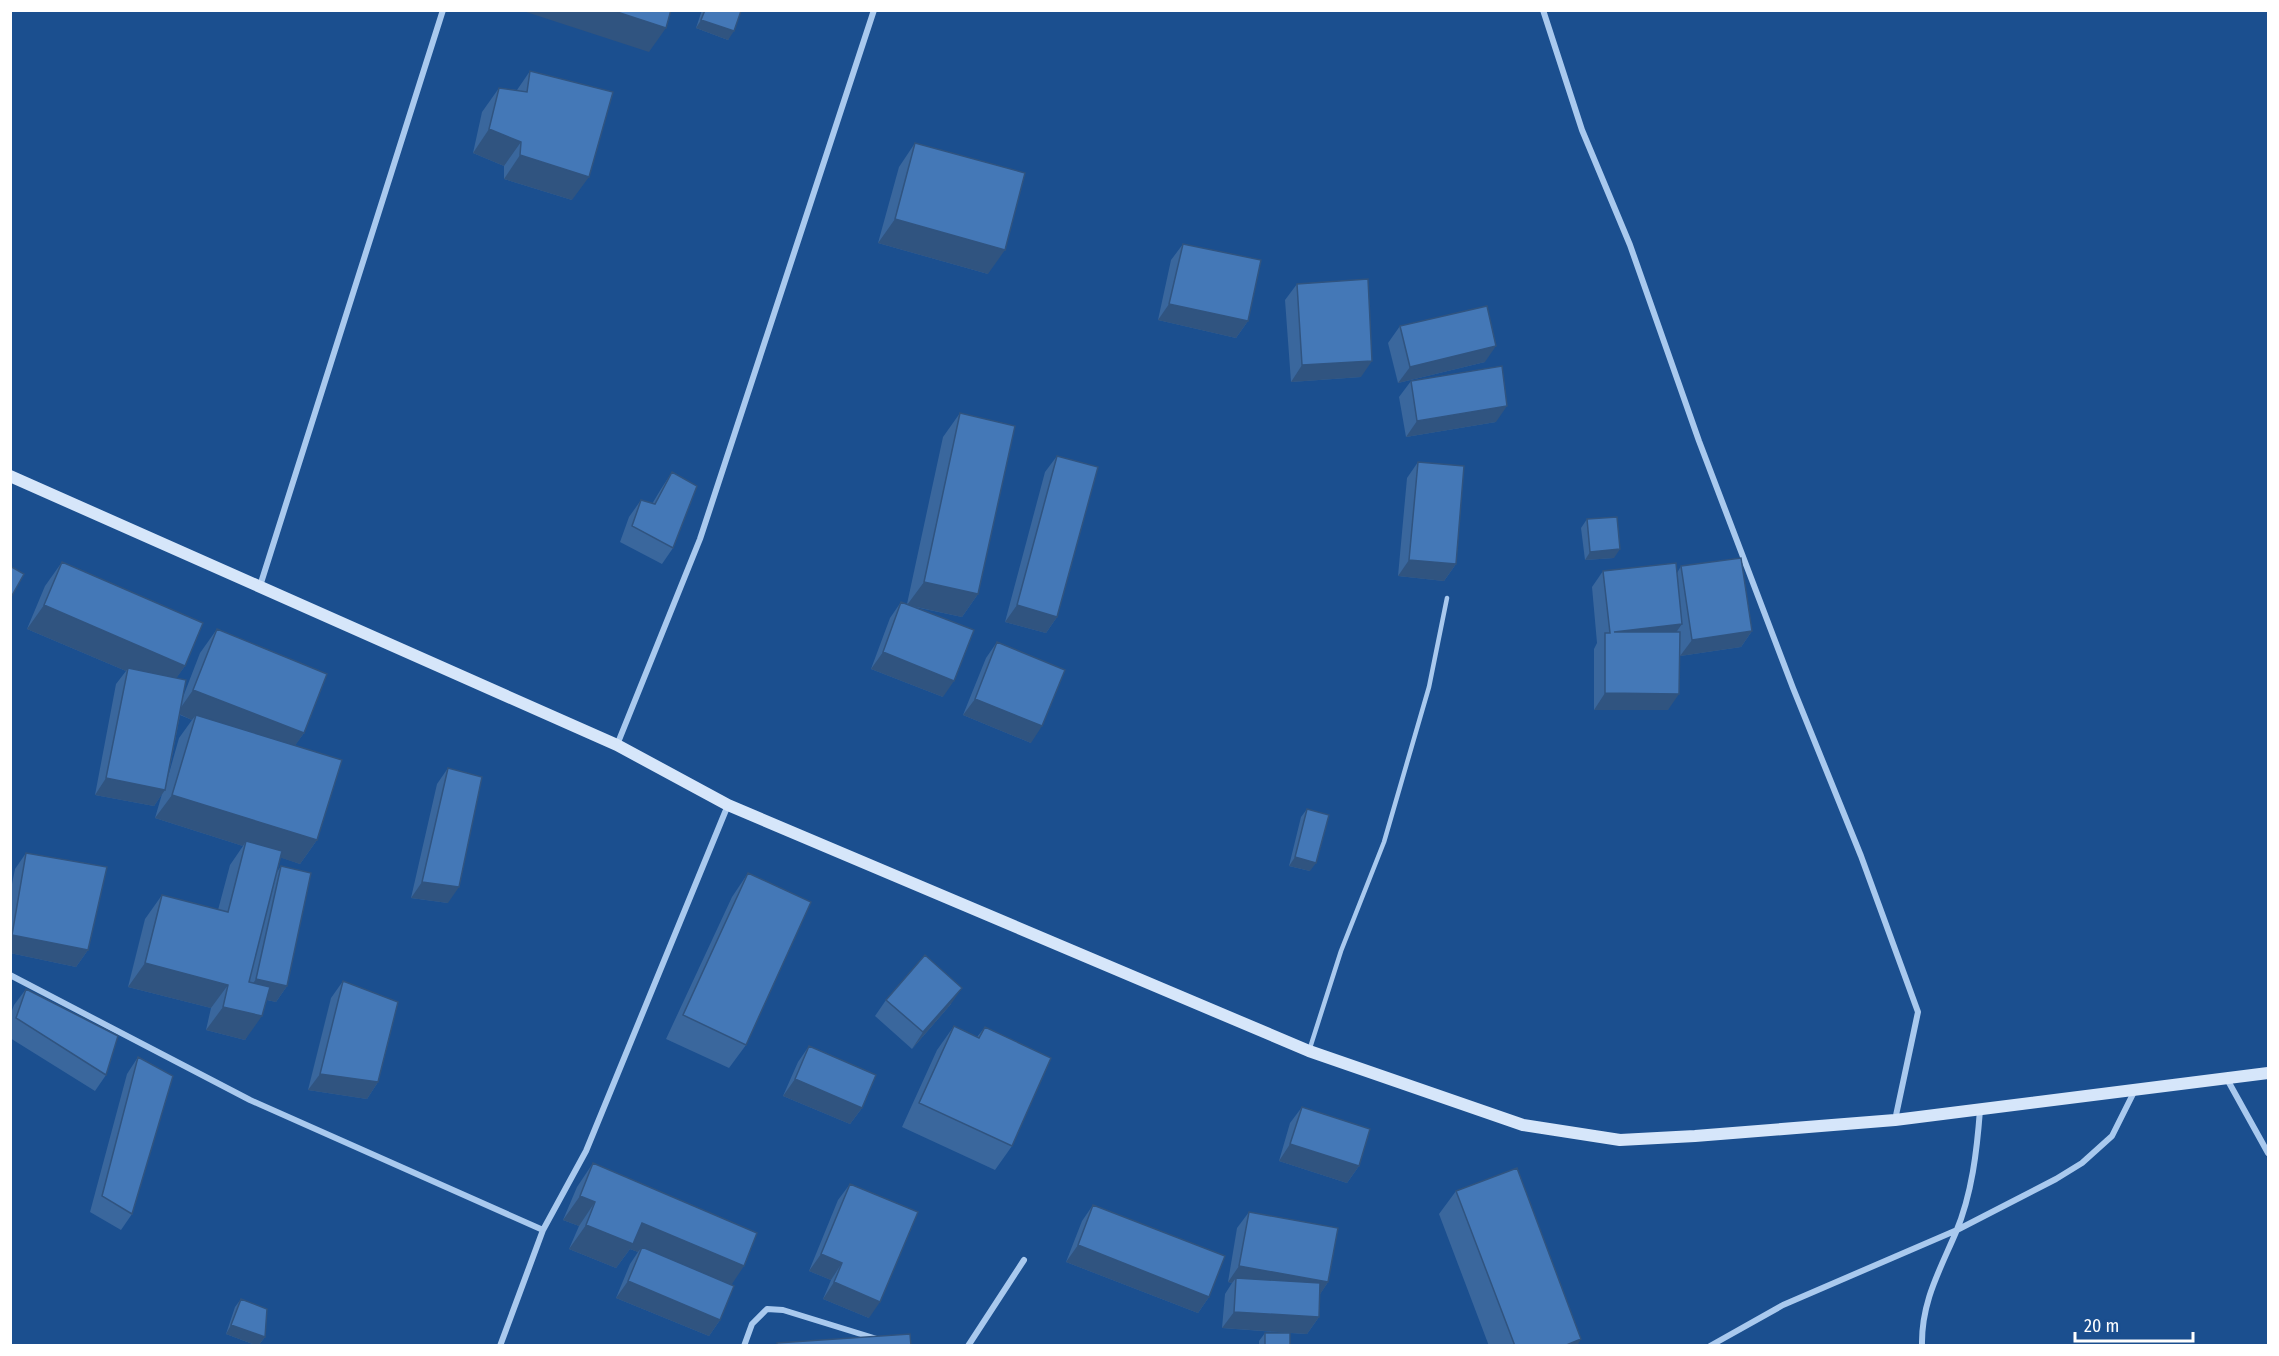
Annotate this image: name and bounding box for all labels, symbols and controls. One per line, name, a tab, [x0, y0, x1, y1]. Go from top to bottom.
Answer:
scale bar	[2075, 1305, 2194, 1343]
text: 20 m	[2084, 1315, 2119, 1337]

